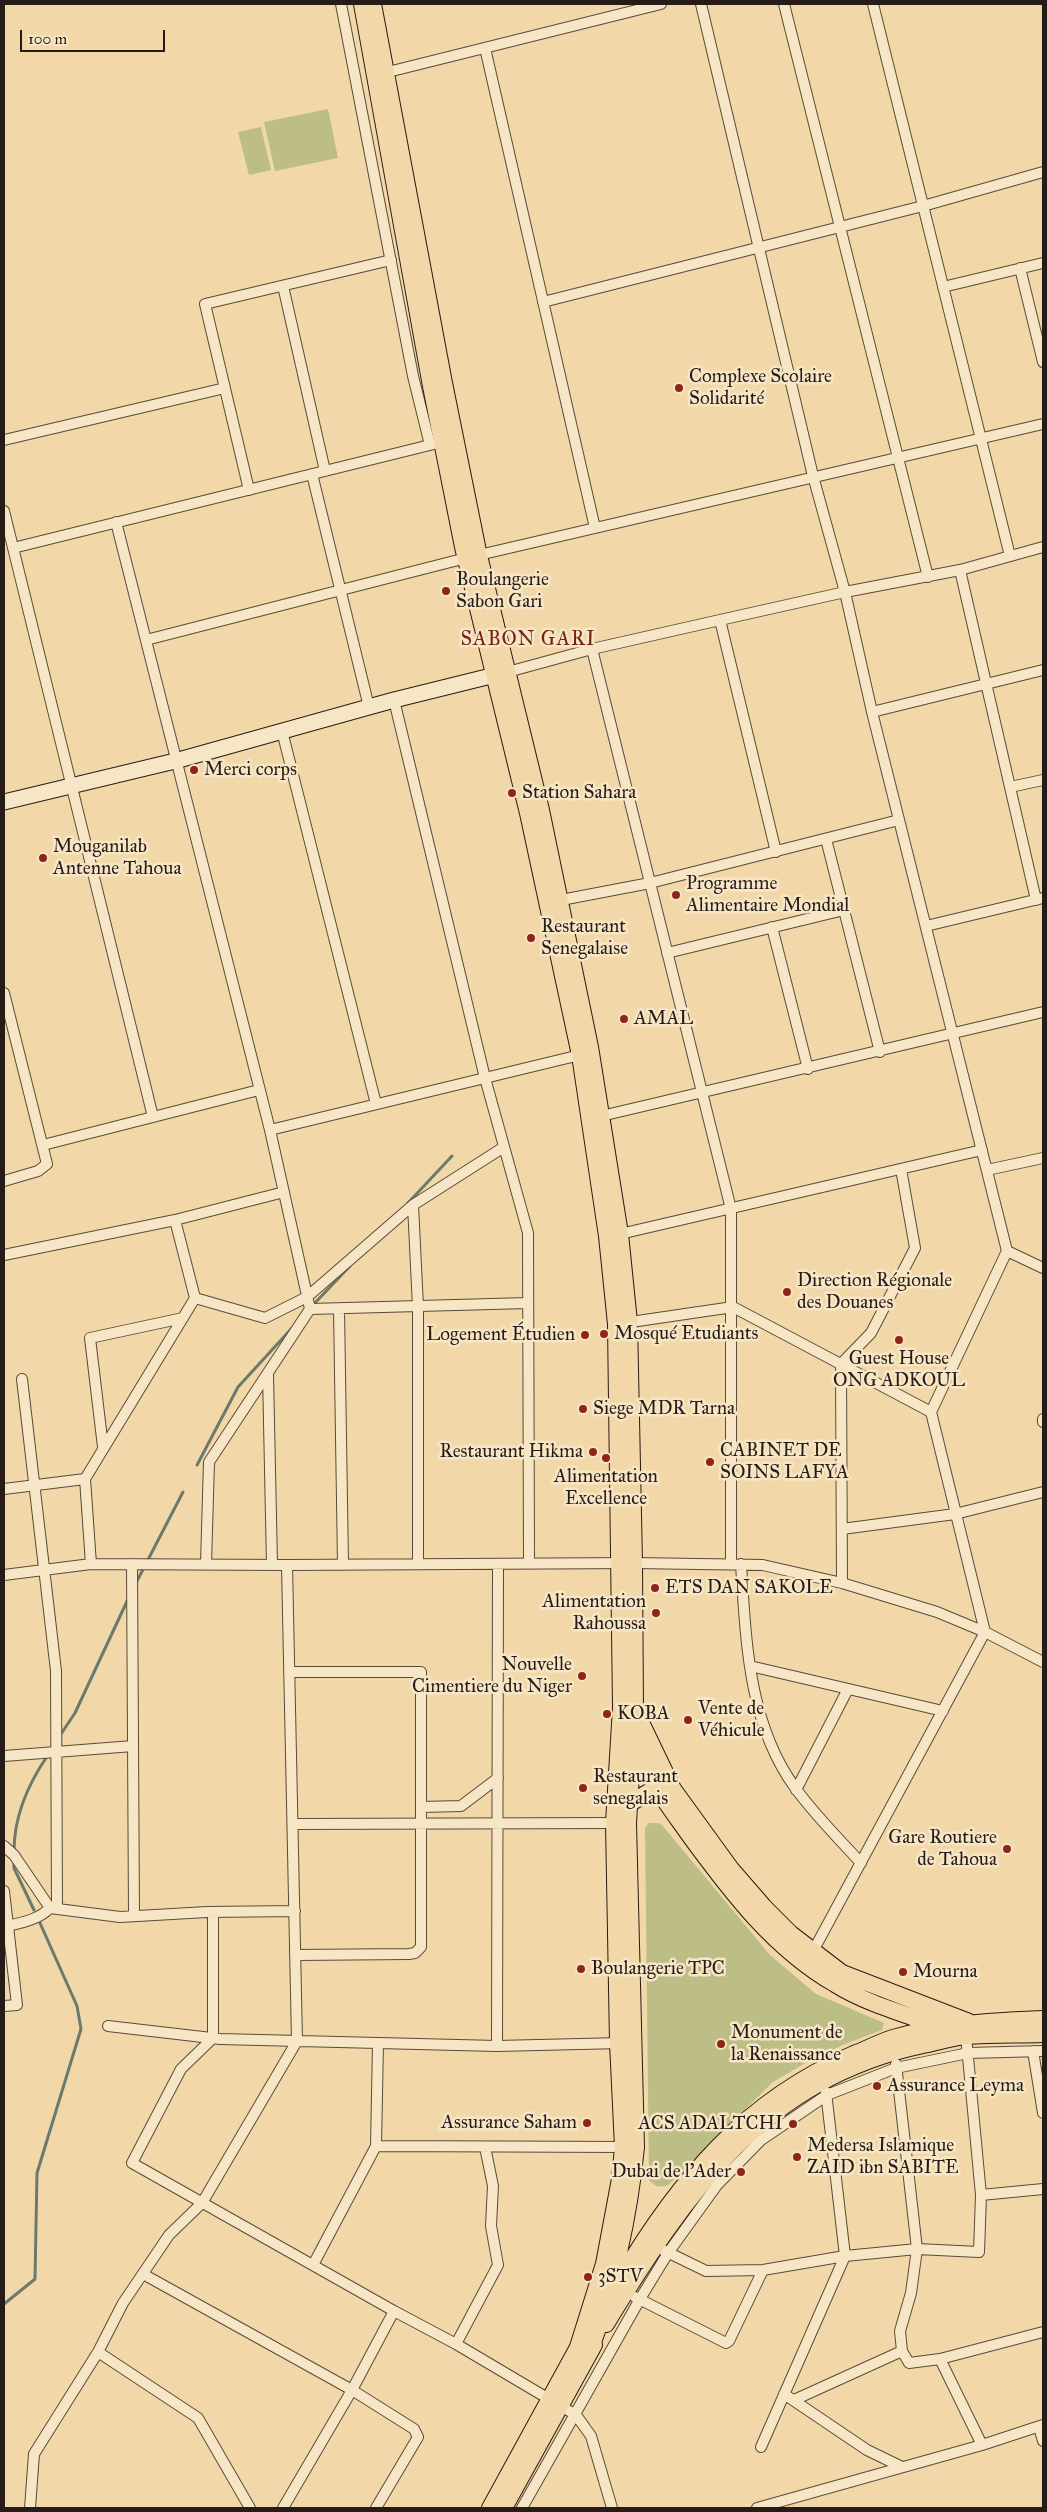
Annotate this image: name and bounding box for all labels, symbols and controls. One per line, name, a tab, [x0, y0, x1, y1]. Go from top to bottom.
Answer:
scale bar	[22, 20, 168, 52]
text: 100 m	[28, 30, 67, 48]
place label: Complexe Scolaire Solidarité	[689, 366, 832, 410]
marker: Complexe Scolaire Solidarité	[673, 382, 685, 394]
place label: Boulangerie Sabon Gari	[456, 569, 549, 613]
marker: Boulangerie Sabon Gari	[440, 585, 452, 597]
district label: SABON GARI	[459, 628, 597, 652]
place label: Merci corps	[204, 759, 297, 781]
marker: Merci corps	[188, 764, 200, 776]
place label: Station Sahara	[522, 782, 636, 804]
marker: Station Sahara	[506, 787, 518, 799]
place label: Mouganilab Antenne Tahoua	[53, 836, 181, 880]
marker: Mouganilab Antenne Tahoua	[37, 852, 49, 864]
place label: Programme Alimentaire Mondial	[686, 873, 849, 917]
marker: Programme Alimentaire Mondial	[670, 889, 682, 901]
place label: Restaurant Senegalaise	[541, 916, 628, 960]
marker: Restaurant Senegalaise	[525, 932, 537, 944]
place label: AMAL	[634, 1008, 693, 1030]
marker: AMAL	[618, 1013, 630, 1025]
place label: Direction Régionale des Douanes	[797, 1270, 952, 1314]
marker: Direction Régionale des Douanes	[781, 1286, 793, 1298]
place label: Mosqué Etudiants	[614, 1323, 758, 1345]
place label: Logement Étudien	[426, 1324, 575, 1346]
marker: Mosqué Etudiants	[598, 1328, 610, 1340]
marker: Logement Étudien	[579, 1329, 591, 1341]
marker: Guest House ONG ADKOUL	[893, 1334, 905, 1346]
place label: Guest House ONG ADKOUL	[833, 1348, 965, 1392]
place label: Siege MDR Tarna	[593, 1398, 735, 1420]
marker: Siege MDR Tarna	[577, 1403, 589, 1415]
place label: CABINET DE SOINS LAFYA	[720, 1440, 849, 1484]
place label: Restaurant Hikma	[439, 1441, 583, 1463]
marker: Restaurant Hikma	[587, 1446, 599, 1458]
marker: Alimentation Excellence	[600, 1452, 612, 1464]
marker: CABINET DE SOINS LAFYA	[704, 1456, 716, 1468]
place label: Alimentation Excellence	[554, 1466, 658, 1510]
place label: ETS DAN SAKOLE	[665, 1577, 833, 1599]
marker: ETS DAN SAKOLE	[649, 1582, 661, 1594]
place label: Alimentation Rahoussa	[542, 1591, 646, 1635]
marker: Alimentation Rahoussa	[650, 1607, 662, 1619]
place label: Nouvelle Cimentiere du Niger	[412, 1654, 572, 1698]
marker: Nouvelle Cimentiere du Niger	[576, 1670, 588, 1682]
place label: Vente de Véhicule	[698, 1698, 765, 1742]
place label: KOBA	[617, 1703, 670, 1725]
marker: KOBA	[601, 1708, 613, 1720]
marker: Vente de Véhicule	[682, 1714, 694, 1726]
place label: Restaurant senegalais	[593, 1766, 678, 1810]
marker: Restaurant senegalais	[577, 1782, 589, 1794]
place label: Gare Routiere de Tahoua	[888, 1827, 997, 1871]
marker: Gare Routiere de Tahoua	[1001, 1843, 1013, 1855]
place label: Boulangerie TPC	[591, 1958, 725, 1980]
place label: Mourna	[913, 1961, 978, 1983]
marker: Boulangerie TPC	[575, 1963, 587, 1975]
marker: Mourna	[897, 1966, 909, 1978]
place label: Monument de la Renaissance	[731, 2022, 843, 2066]
marker: Monument de la Renaissance	[715, 2038, 727, 2050]
place label: Assurance Leyma	[887, 2075, 1024, 2097]
marker: Assurance Leyma	[871, 2080, 883, 2092]
place label: Assurance Saham	[441, 2112, 577, 2134]
place label: ACS ADALTCHI	[638, 2113, 783, 2135]
marker: Assurance Saham	[581, 2117, 593, 2129]
marker: ACS ADALTCHI	[787, 2118, 799, 2130]
place label: Medersa Islamique ZAID ibn SABITE	[807, 2135, 959, 2179]
marker: Medersa Islamique ZAID ibn SABITE	[791, 2151, 803, 2163]
place label: Dubai de l'Ader	[611, 2161, 731, 2183]
marker: Dubai de l'Ader	[735, 2166, 747, 2178]
place label: 3STV	[598, 2266, 643, 2288]
marker: 3STV	[582, 2271, 594, 2283]

